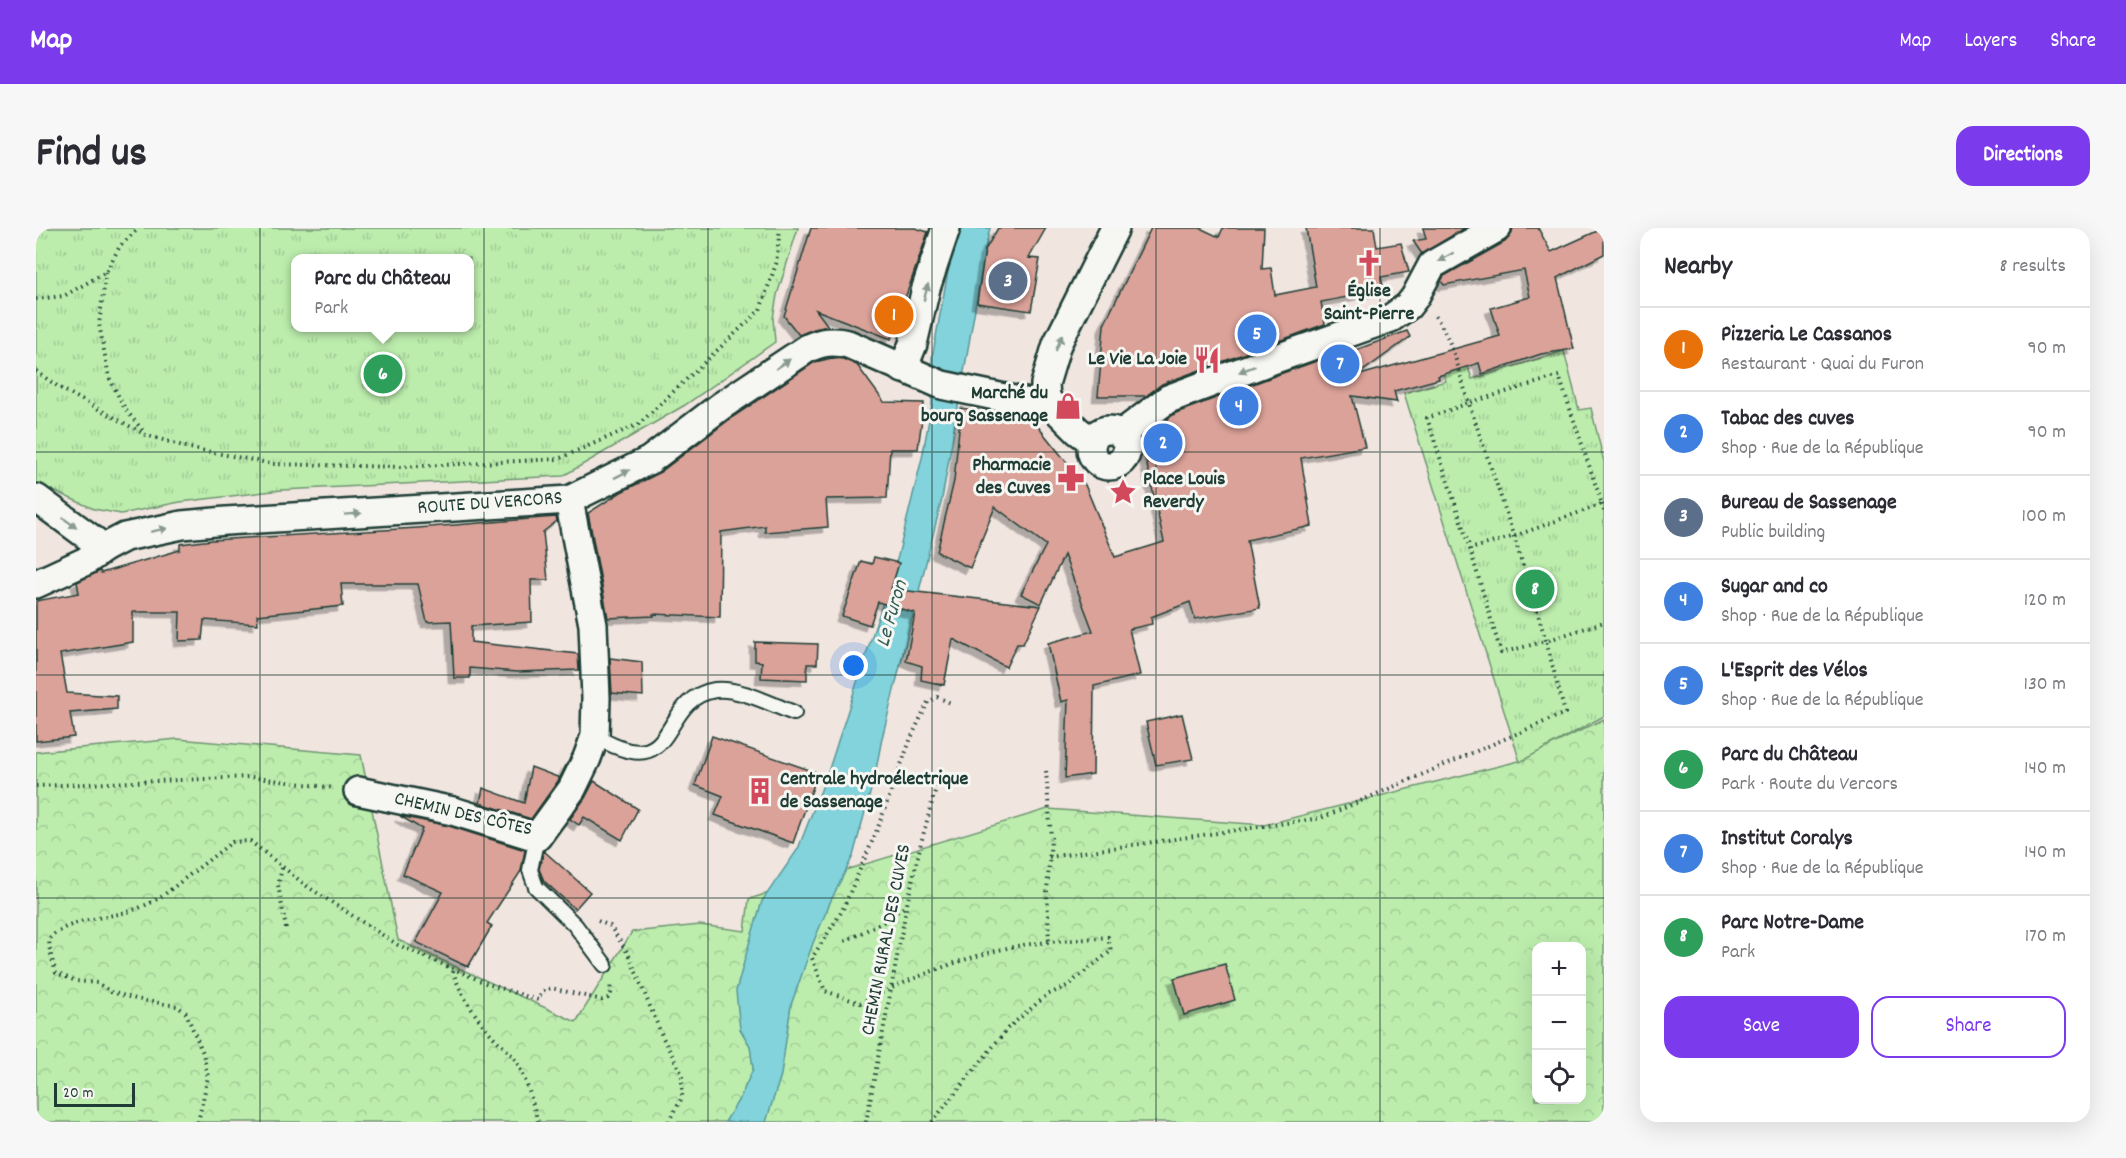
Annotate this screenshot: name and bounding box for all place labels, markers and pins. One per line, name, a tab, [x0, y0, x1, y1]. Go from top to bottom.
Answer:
church icon: Église Saint-Pierre	[1354, 248, 1384, 278]
pin: 3	[988, 259, 1028, 304]
place label: Église Saint-Pierre	[1324, 278, 1414, 329]
pin: 1	[874, 292, 914, 338]
pin: 5	[1238, 312, 1276, 356]
pin: 7	[1320, 342, 1360, 386]
restaurant icon: Le Vie La Joie	[1192, 345, 1222, 375]
place label: Le Vie La Joie	[1088, 346, 1187, 374]
pin: 6	[364, 352, 402, 396]
place label: Marché du bourg Sassenage	[921, 380, 1048, 431]
pin: 4	[1220, 384, 1258, 429]
shop icon: Marché du bourg Sassenage	[1053, 391, 1083, 421]
pin: 2	[1144, 420, 1182, 466]
place label: Pharmacie des Cuves	[972, 452, 1051, 503]
pharmacy icon: Pharmacie des Cuves	[1056, 463, 1086, 493]
place label: Place Louis Reverdy	[1143, 466, 1225, 517]
place icon: Place Louis Reverdy	[1108, 477, 1138, 507]
pin: 8	[1516, 566, 1554, 612]
place label: Centrale hydroélectrique de Sassenage	[780, 766, 968, 817]
building icon: Centrale hydroélectrique de Sassenage	[745, 776, 775, 806]

